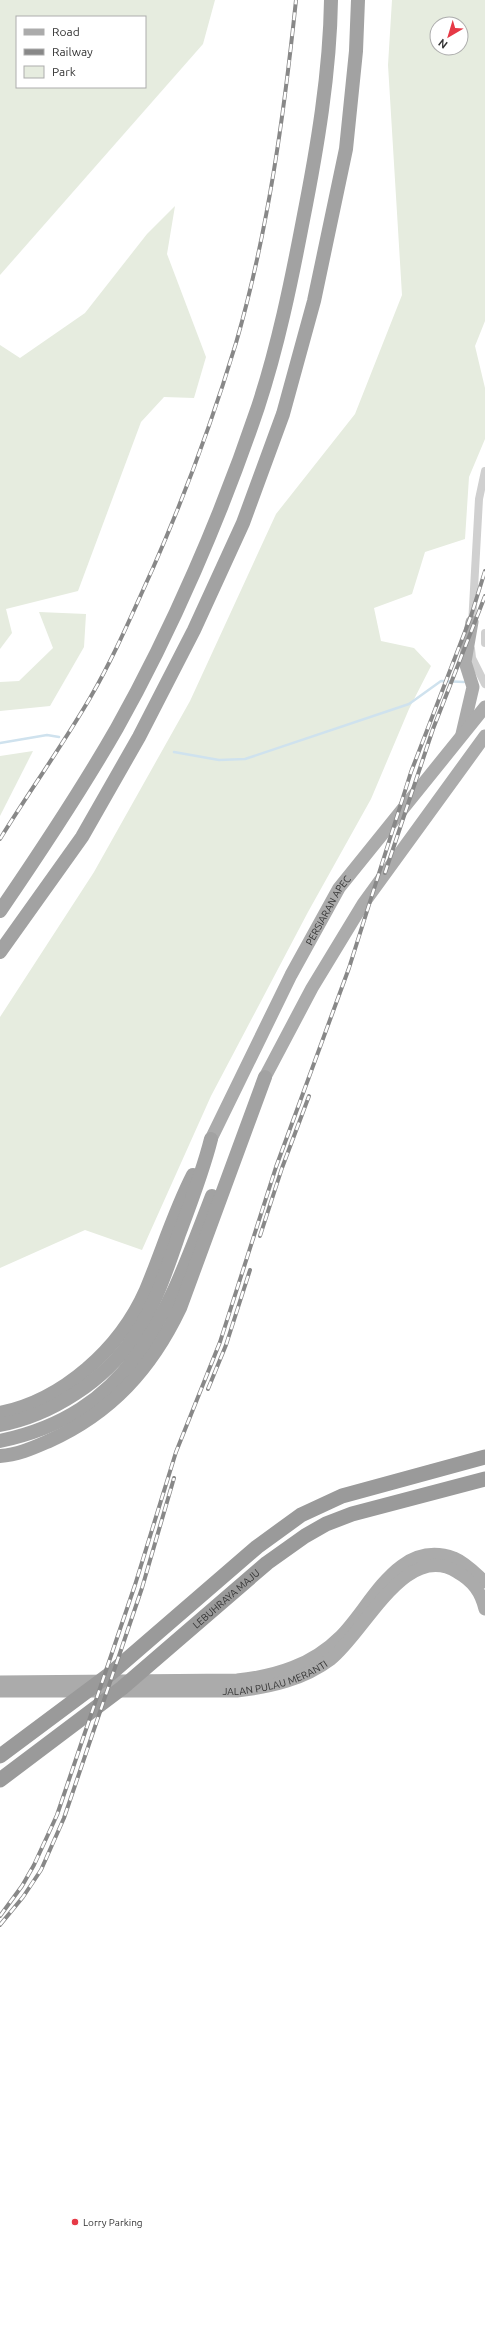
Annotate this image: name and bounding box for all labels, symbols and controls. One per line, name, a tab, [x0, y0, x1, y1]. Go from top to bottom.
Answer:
legend	[16, 16, 146, 88]
north arrow	[429, 16, 469, 56]
text: Road	[52, 25, 80, 38]
text: N	[436, 37, 450, 51]
text: Railway	[52, 45, 93, 58]
text: Park	[52, 65, 76, 78]
street label: PERSIARAN APEC	[304, 874, 353, 947]
street label: LEBUHRAYA MAJU	[191, 1567, 262, 1631]
street label: JALAN PULAU MERANTI	[222, 1658, 329, 1697]
marker: Lorry Parking	[70, 2217, 80, 2227]
place label: Lorry Parking	[83, 2217, 143, 2228]

